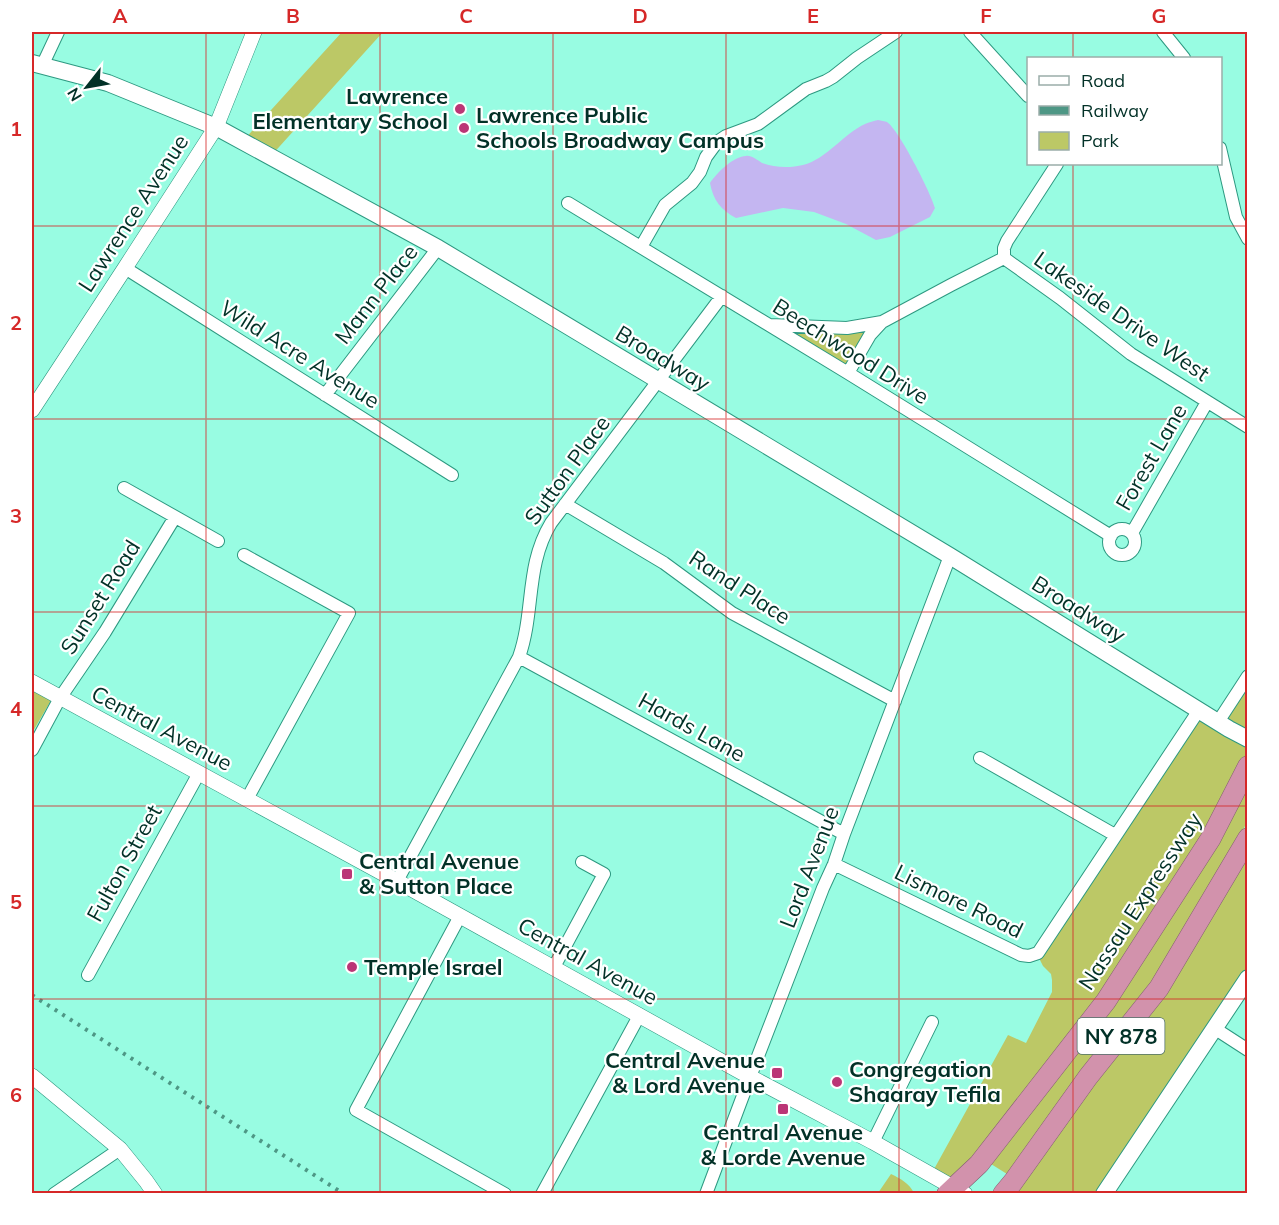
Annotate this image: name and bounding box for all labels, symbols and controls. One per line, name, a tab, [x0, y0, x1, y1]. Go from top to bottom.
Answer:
text: A	[113, 3, 128, 28]
text: B	[286, 3, 300, 28]
text: C	[459, 3, 473, 28]
text: D	[632, 3, 648, 28]
text: E	[807, 3, 819, 28]
text: F	[980, 3, 992, 28]
text: G	[1152, 3, 1166, 28]
north arrow	[57, 57, 117, 117]
legend	[1027, 57, 1222, 165]
text: Road	[1081, 69, 1125, 92]
place label: Lawrence Elementary School	[252, 82, 448, 135]
text: N	[62, 84, 86, 105]
text: Railway	[1081, 99, 1149, 122]
place label: Lawrence Public Schools Broadway Campus	[476, 101, 764, 154]
marker: Lawrence Elementary School	[453, 102, 467, 116]
text: 1	[10, 116, 22, 141]
marker: Lawrence Public Schools Broadway Campus	[457, 121, 471, 135]
street label: Lawrence Avenue	[72, 129, 194, 297]
text: Park	[1081, 129, 1120, 152]
street label: Mann Place	[328, 238, 424, 350]
street label: Lakeside Drive West	[1029, 245, 1215, 387]
street label: Beechwood Drive	[768, 292, 934, 410]
street label: Wild Acre Avenue	[215, 294, 385, 414]
text: 2	[10, 310, 22, 335]
street label: Broadway	[611, 319, 716, 397]
street label: Forest Lane	[1109, 399, 1193, 515]
street label: Sutton Place	[518, 410, 616, 530]
text: 3	[10, 503, 22, 528]
street label: Sunset Road	[54, 535, 146, 659]
street label: Rand Place	[684, 544, 796, 630]
street label: Broadway	[1027, 569, 1131, 649]
street label: Central Avenue	[87, 679, 237, 777]
street label: Hards Lane	[634, 686, 750, 768]
text: 4	[10, 696, 22, 721]
street label: Fulton Street	[80, 799, 168, 926]
street label: Lord Avenue	[773, 802, 845, 932]
street label: Nassau Expressway	[1072, 807, 1208, 995]
place label: Central Avenue & Sutton Place	[359, 847, 519, 900]
street label: Lismore Road	[890, 858, 1028, 944]
marker: Central Avenue & Sutton Place	[340, 867, 354, 881]
text: 5	[10, 889, 22, 914]
street label: Central Avenue	[513, 911, 663, 1011]
place label: Temple Israel	[364, 953, 502, 981]
marker: Temple Israel	[345, 960, 359, 974]
road number: NY 878	[1078, 1018, 1164, 1054]
place label: Central Avenue & Lord Avenue	[605, 1046, 765, 1099]
place label: Congregation Shaaray Tefila	[849, 1055, 1001, 1108]
marker: Central Avenue & Lord Avenue	[770, 1066, 784, 1080]
marker: Congregation Shaaray Tefila	[830, 1075, 844, 1089]
text: 6	[10, 1082, 22, 1107]
marker: Central Avenue & Lorde Avenue	[776, 1102, 790, 1116]
place label: Central Avenue & Lorde Avenue	[701, 1118, 865, 1171]

